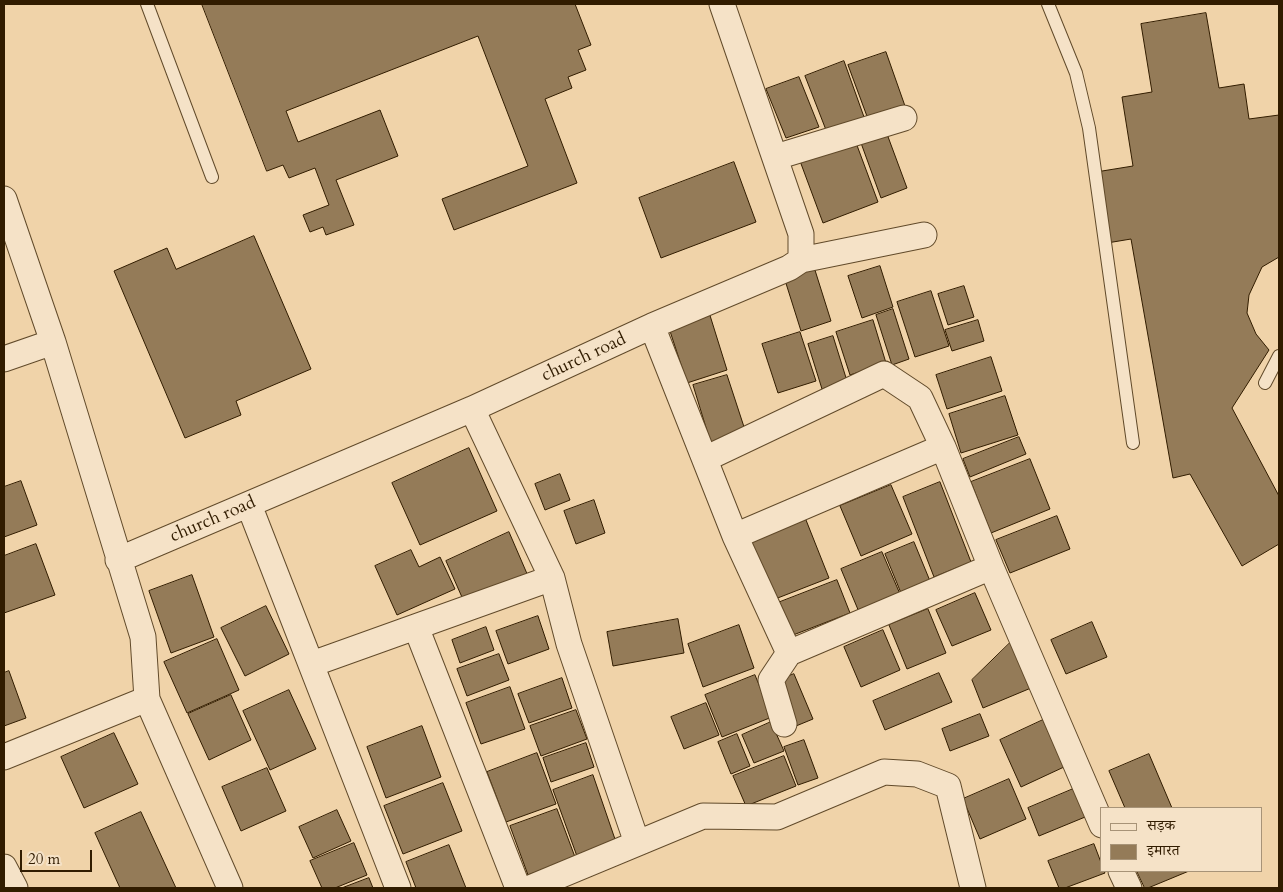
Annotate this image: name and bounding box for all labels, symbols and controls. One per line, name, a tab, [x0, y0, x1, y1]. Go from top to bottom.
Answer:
street label: church road	[538, 329, 630, 387]
street label: church road	[167, 492, 259, 548]
legend	[1100, 807, 1263, 872]
text: सड़क	[1147, 815, 1175, 835]
scale bar	[22, 840, 95, 872]
text: इमारत	[1147, 840, 1180, 860]
text: 20 m	[28, 849, 60, 869]

